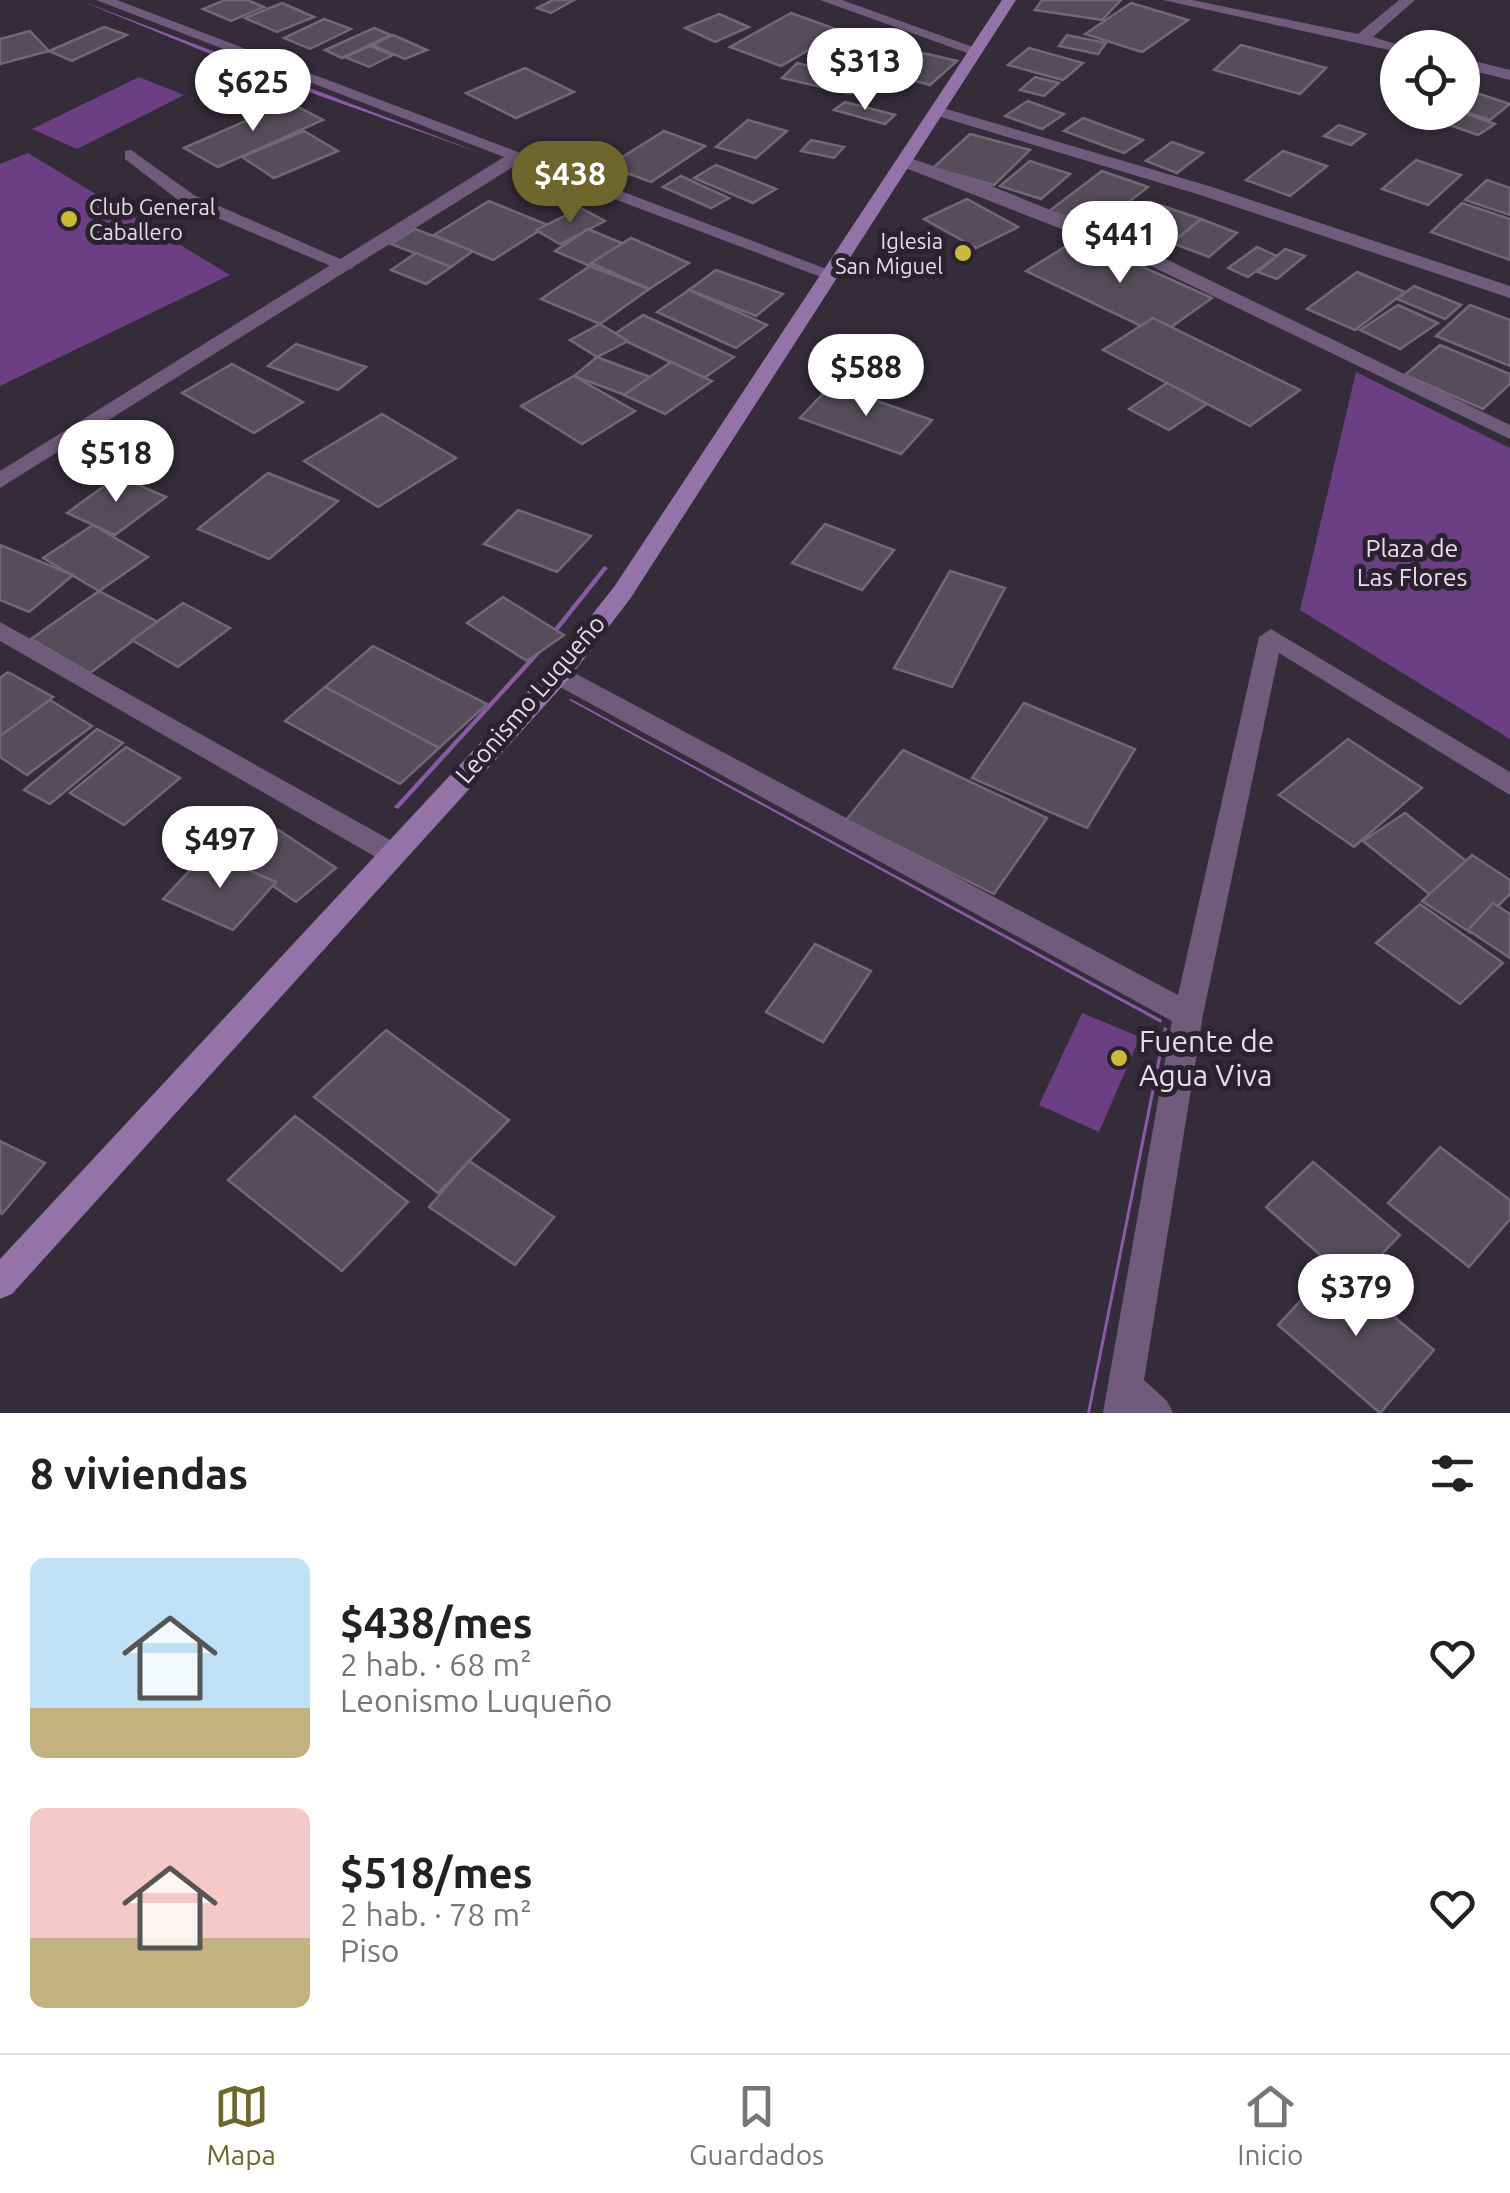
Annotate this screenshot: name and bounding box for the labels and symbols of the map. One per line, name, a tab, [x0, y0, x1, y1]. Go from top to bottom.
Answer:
pin: $313	[806, 28, 924, 113]
pin: $625	[194, 49, 312, 134]
pin: $438	[511, 141, 629, 226]
place label: Club General Caballero	[89, 194, 216, 244]
pin: $441	[1061, 201, 1179, 286]
marker: Club General Caballero	[58, 208, 80, 230]
place label: Iglesia San Miguel	[835, 228, 943, 278]
marker: Iglesia San Miguel	[952, 242, 974, 264]
pin: $588	[807, 334, 925, 419]
pin: $518	[57, 420, 175, 505]
park label: Plaza de Las Flores	[1357, 534, 1467, 591]
street label: Leonismo Luqueño	[450, 609, 610, 789]
pin: $497	[161, 806, 279, 891]
place label: Fuente de Agua Viva	[1139, 1024, 1274, 1092]
marker: Fuente de Agua Viva	[1108, 1047, 1130, 1069]
pin: $379	[1297, 1254, 1415, 1339]

